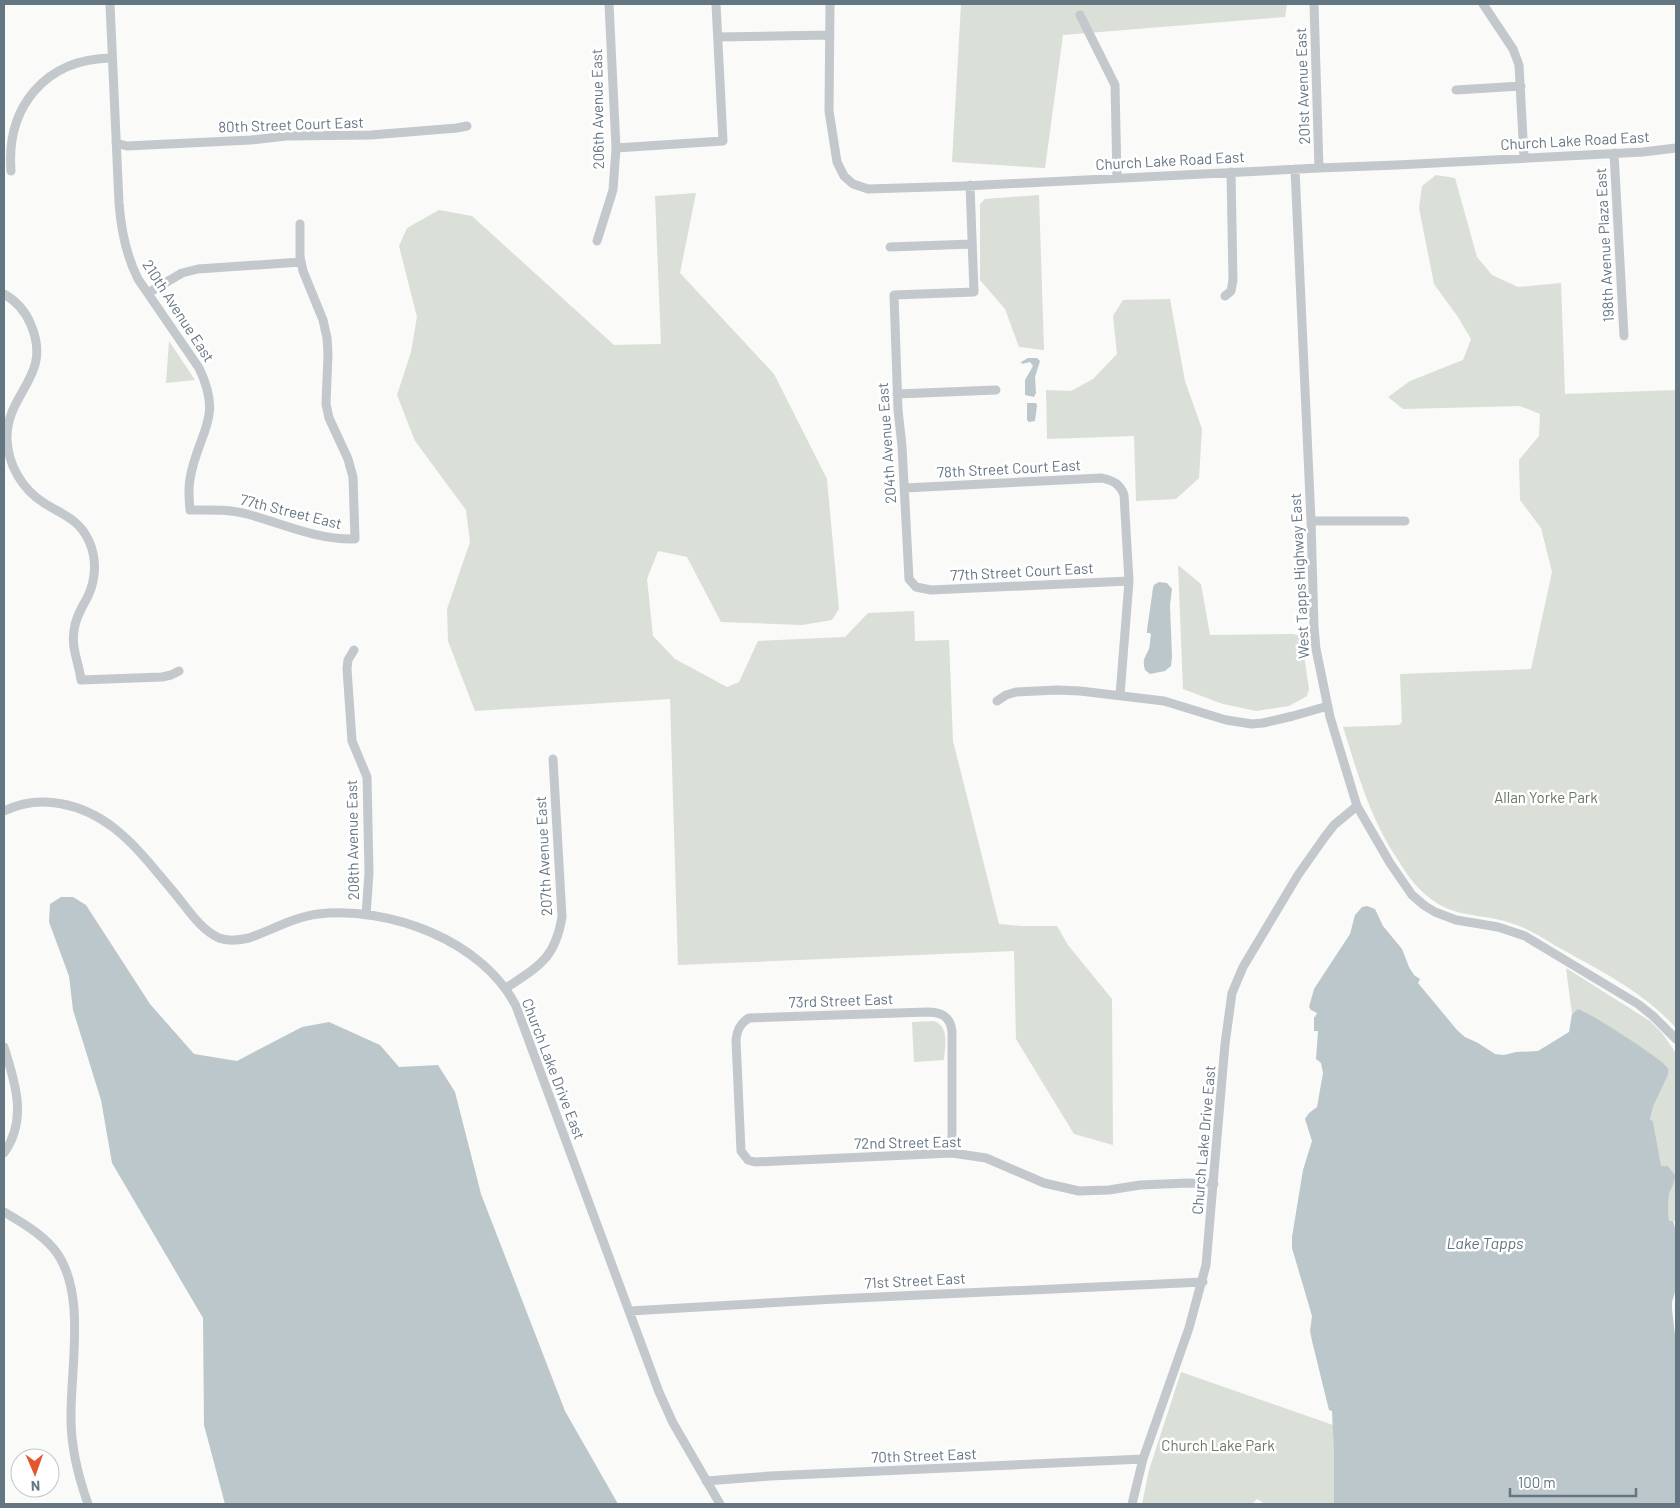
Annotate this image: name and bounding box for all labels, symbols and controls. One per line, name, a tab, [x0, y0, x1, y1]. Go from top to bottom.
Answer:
street label: 201st Avenue East	[1291, 27, 1313, 145]
street label: 206th Avenue East	[587, 48, 607, 170]
street label: 80th Street Court East	[218, 112, 364, 136]
street label: Church Lake Road East	[1500, 127, 1650, 153]
street label: Church Lake Road East	[1095, 147, 1245, 173]
street label: 198th Avenue Plaza East	[1591, 167, 1617, 323]
street label: 210th Avenue East	[139, 256, 219, 365]
street label: 204th Avenue East	[873, 382, 899, 504]
street label: 78th Street Court East	[936, 455, 1081, 481]
street label: 77th Street East	[239, 490, 344, 532]
street label: West Tapps Highway East	[1286, 493, 1312, 659]
street label: 77th Street Court East	[950, 558, 1094, 584]
street label: 208th Avenue East	[342, 779, 362, 901]
park label: Allan Yorke Park	[1494, 788, 1598, 806]
street label: 207th Avenue East	[531, 796, 555, 917]
street label: 73rd Street East	[788, 989, 894, 1011]
street label: Church Lake Drive East	[519, 996, 589, 1142]
street label: Church Lake Drive East	[1188, 1065, 1218, 1215]
street label: 72nd Street East	[854, 1132, 962, 1152]
water label: Lake Tapps	[1446, 1233, 1524, 1252]
street label: 71st Street East	[864, 1268, 966, 1292]
park label: Church Lake Park	[1161, 1436, 1275, 1454]
street label: 70th Street East	[871, 1444, 977, 1466]
north arrow	[10, 1448, 60, 1498]
scale bar	[1510, 1466, 1636, 1498]
text: 100 m	[1518, 1473, 1556, 1491]
text: N	[31, 1478, 40, 1495]

